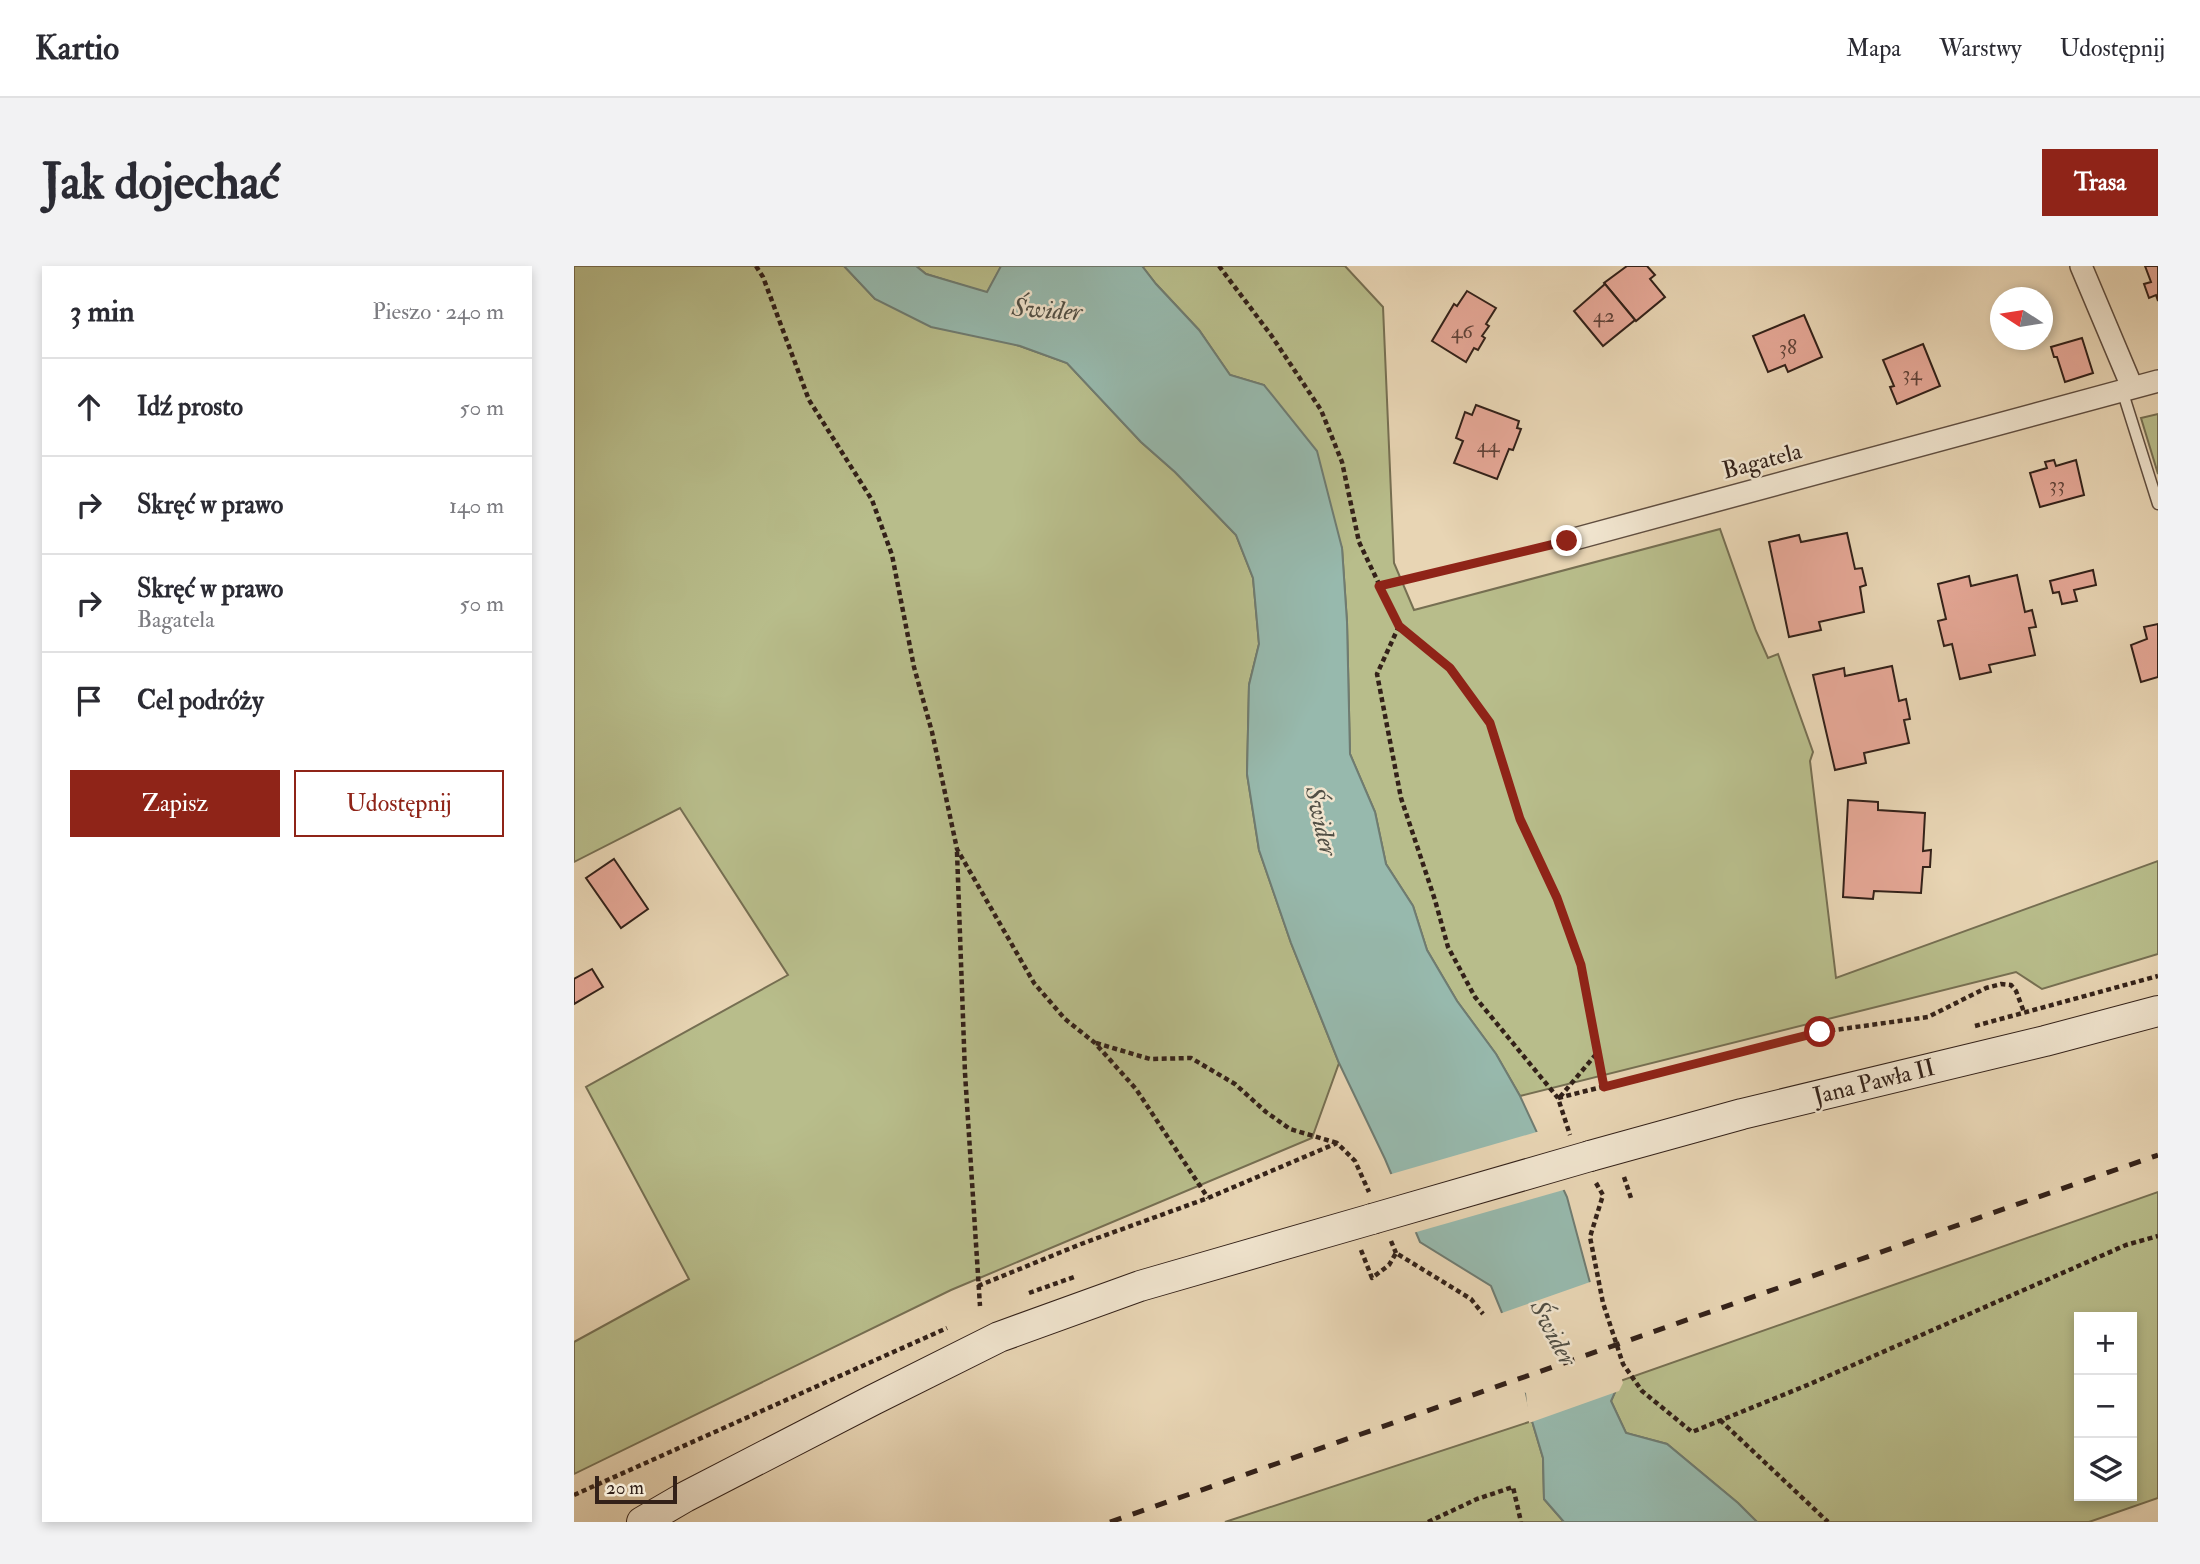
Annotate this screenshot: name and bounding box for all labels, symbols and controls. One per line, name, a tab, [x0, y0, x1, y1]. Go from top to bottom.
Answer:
text: Kartio	[35, 28, 119, 69]
text: Mapa	[1846, 33, 1901, 64]
text: Warstwy	[1939, 33, 2022, 64]
text: Udostępnij	[2060, 33, 2165, 64]
button: Trasa	[2042, 149, 2158, 216]
text: Jak dojechać	[42, 152, 280, 213]
north arrow	[1990, 287, 2053, 350]
water label: Świder	[1010, 290, 1085, 329]
text: 3 min	[70, 293, 135, 330]
text: Pieszo · 240 m	[372, 297, 504, 326]
house number: 42	[1593, 302, 1615, 329]
house number: 46	[1451, 318, 1474, 345]
house number: 38	[1779, 334, 1797, 361]
house number: 34	[1902, 360, 1923, 387]
icon: ahead	[70, 388, 108, 426]
text: Idź prosto	[137, 391, 243, 423]
text: 50 m	[460, 393, 504, 422]
house number: 44	[1477, 432, 1501, 459]
street label: Bagatela	[1719, 435, 1806, 486]
house number: 33	[2049, 471, 2065, 498]
icon: right	[70, 486, 108, 524]
text: Skręć w prawo	[137, 489, 283, 521]
text: 140 m	[449, 491, 504, 520]
route end	[1551, 525, 1582, 556]
text: Skręć w prawo	[137, 573, 283, 605]
icon: right	[70, 584, 108, 622]
text: 50 m	[460, 589, 504, 618]
text: Bagatela	[137, 605, 215, 634]
icon: arrive	[70, 682, 108, 720]
text: Cel podróży	[137, 685, 264, 717]
button: Zapisz	[70, 770, 280, 837]
button: Udostępnij	[294, 770, 504, 837]
water label: Świder	[1297, 782, 1347, 860]
route start	[1804, 1016, 1835, 1047]
street label: Jana Pawła II	[1809, 1052, 1938, 1112]
water label: Świder	[1522, 1293, 1586, 1373]
map controls	[2074, 1312, 2137, 1501]
button: +	[2074, 1312, 2137, 1375]
button: −	[2074, 1375, 2137, 1438]
button: layers	[2074, 1438, 2137, 1501]
scale bar	[595, 1473, 677, 1505]
text: 20 m	[606, 1476, 644, 1500]

